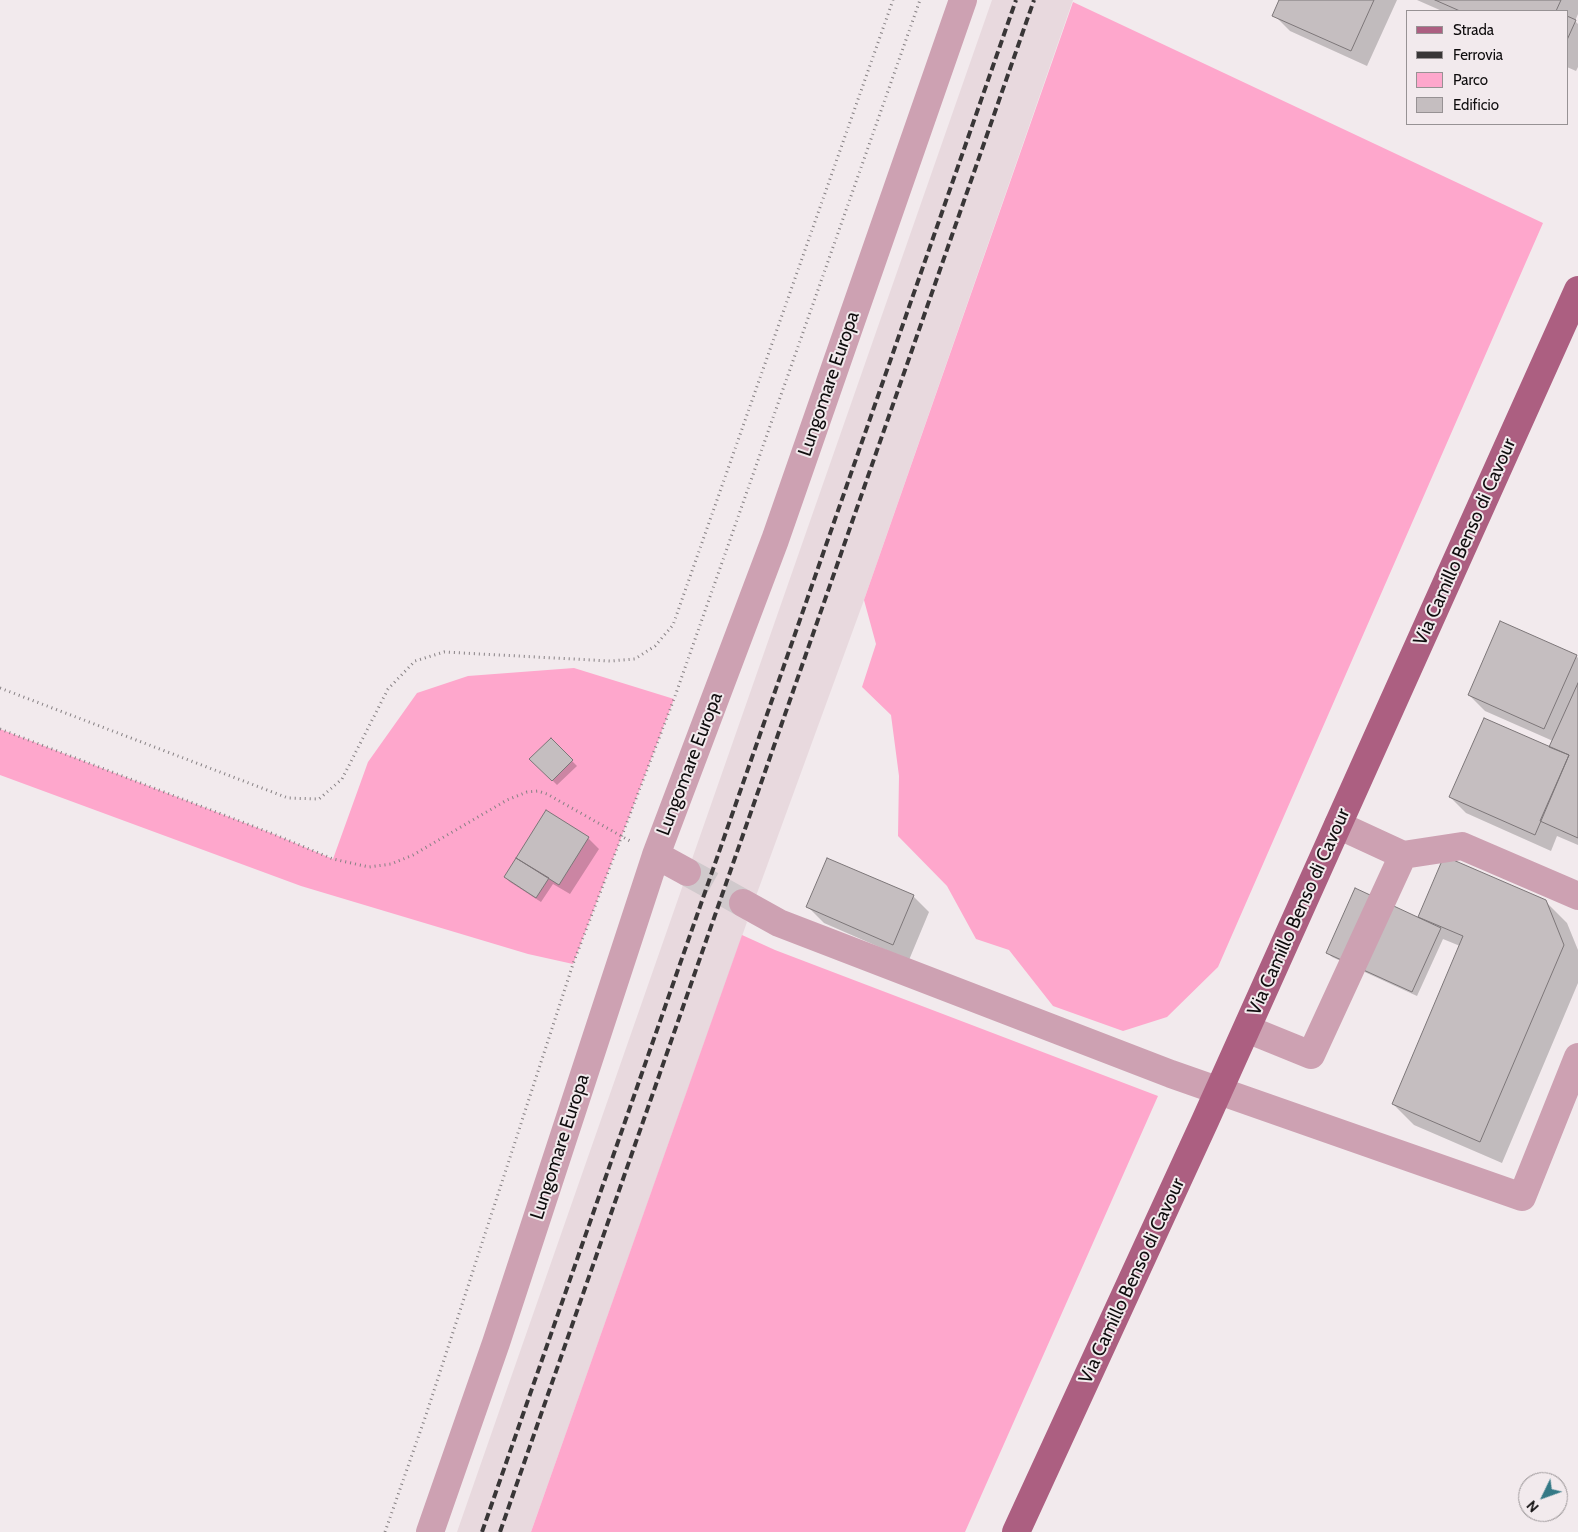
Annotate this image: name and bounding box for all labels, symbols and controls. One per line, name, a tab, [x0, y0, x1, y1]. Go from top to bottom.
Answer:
legend	[1406, 10, 1568, 125]
text: Strada	[1453, 21, 1494, 39]
text: Ferrovia	[1453, 46, 1503, 64]
text: Parco	[1453, 71, 1488, 89]
text: Edificio	[1453, 96, 1499, 114]
street label: Lungomare Europa	[794, 309, 864, 459]
street label: Via Camillo Benso di Cavour	[1409, 435, 1521, 649]
street label: Lungomare Europa	[652, 689, 728, 839]
street label: Via Camillo Benso di Cavour	[1243, 805, 1355, 1019]
street label: Lungomare Europa	[526, 1071, 594, 1223]
street label: Via Camillo Benso di Cavour	[1074, 1175, 1190, 1387]
north arrow	[1518, 1472, 1568, 1522]
text: N	[1523, 1497, 1543, 1516]

